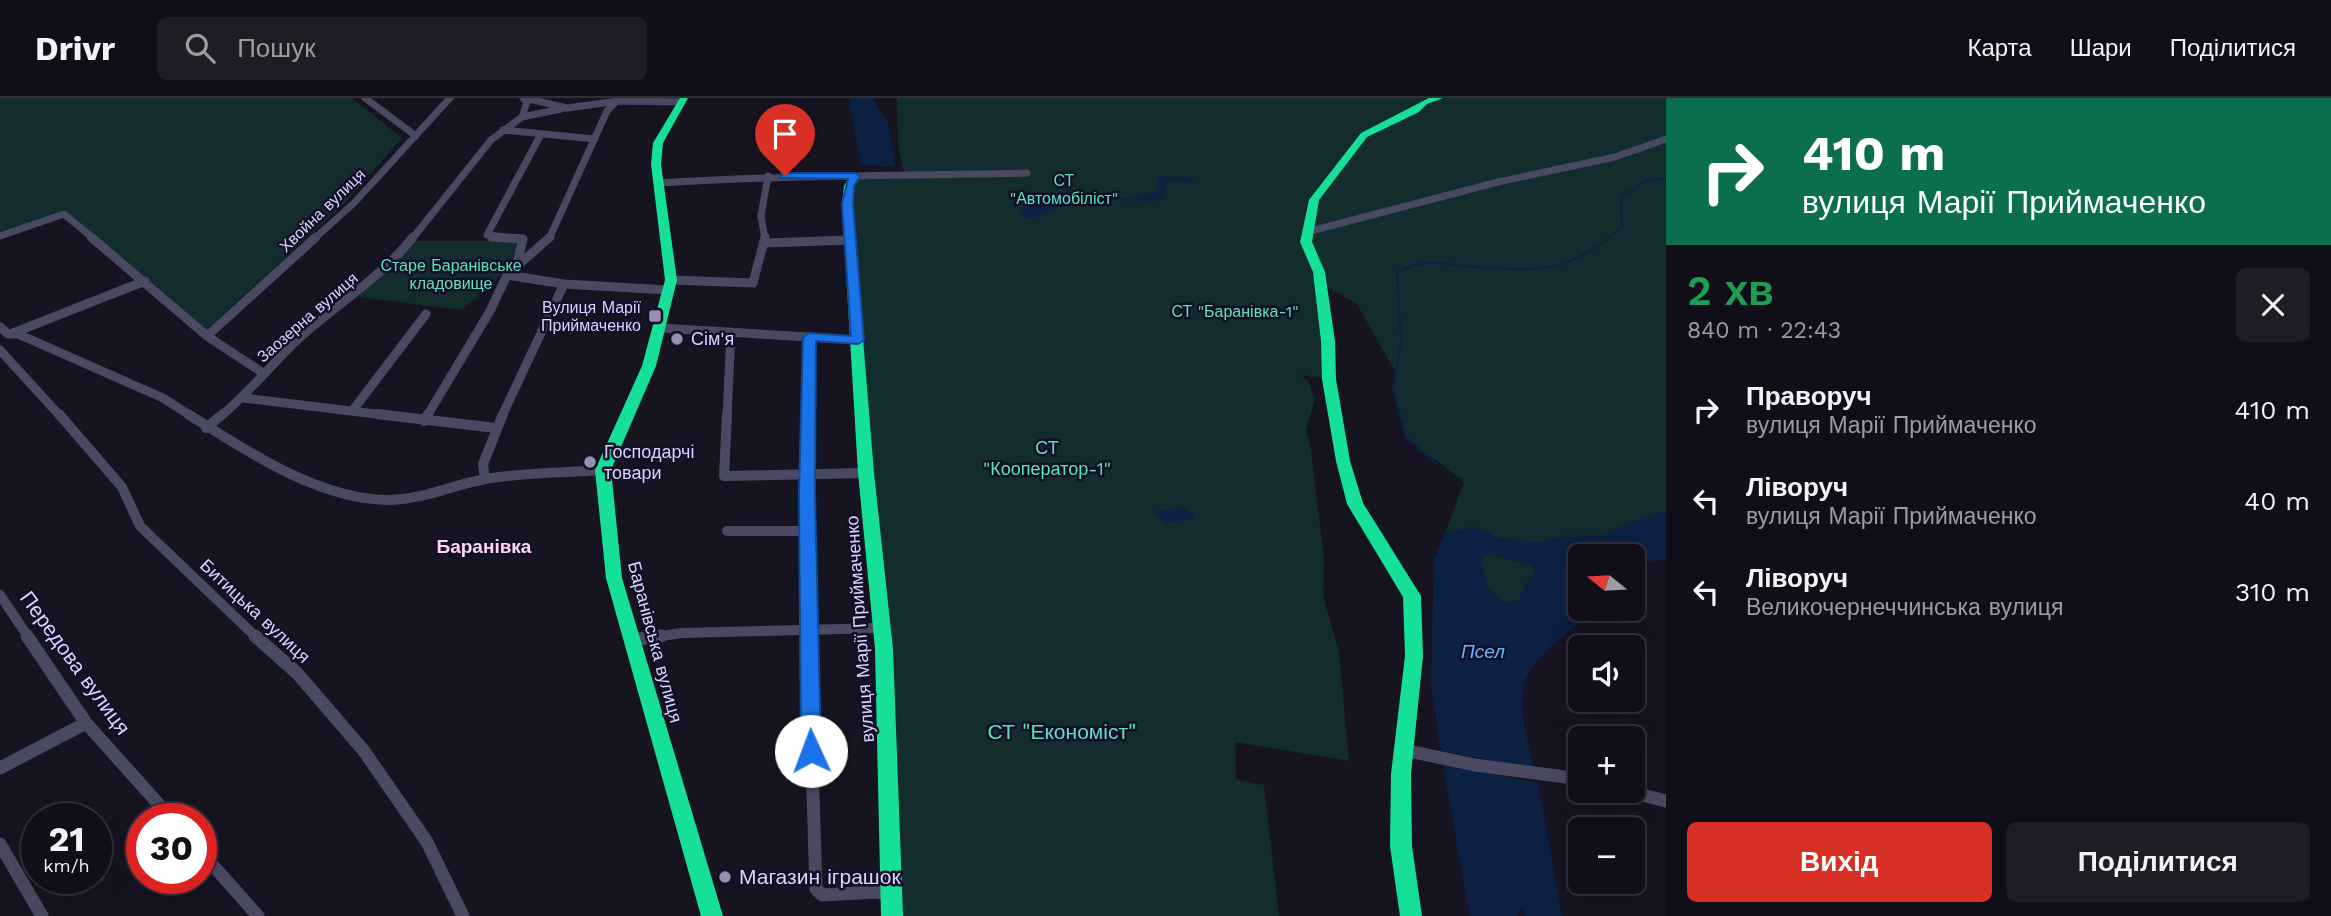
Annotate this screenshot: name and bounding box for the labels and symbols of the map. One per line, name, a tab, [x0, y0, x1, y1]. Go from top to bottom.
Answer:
pin	[755, 104, 815, 176]
street label: Хвойна вулиця	[275, 165, 369, 256]
park label: СТ "Автомобіліст"	[1010, 171, 1118, 208]
park label: Старе Баранівське кладовище	[380, 256, 522, 293]
street label: Заозерна вулиця	[253, 268, 362, 366]
place label: Вулиця Марії Приймаченко	[541, 298, 642, 335]
park label: СТ "Баранівка-1"	[1171, 302, 1299, 321]
marker: Вулиця Марії Приймаченко	[647, 308, 663, 324]
place label: Сім'я	[691, 328, 734, 349]
marker: Сім'я	[669, 331, 685, 347]
park label: СТ "Кооператор-1"	[983, 437, 1111, 479]
place label: Господарчі товари	[604, 441, 694, 483]
marker: Господарчі товари	[582, 454, 598, 470]
street label: вулиця Марії Приймаченко	[841, 515, 878, 743]
district label: Баранівка	[437, 535, 532, 558]
north arrow	[1568, 544, 1645, 621]
street label: Битицька вулиця	[196, 554, 315, 667]
street label: Баранівська вулиця	[624, 559, 687, 725]
street label: Передова вулиця	[15, 586, 136, 739]
water label: Псел	[1461, 640, 1505, 663]
position arrow	[774, 714, 848, 788]
park label: СТ "Економіст"	[988, 719, 1137, 744]
speed limit sign: 30	[126, 803, 217, 894]
place label: Магазин іграшок	[739, 864, 901, 889]
marker: Магазин іграшок	[717, 869, 733, 885]

